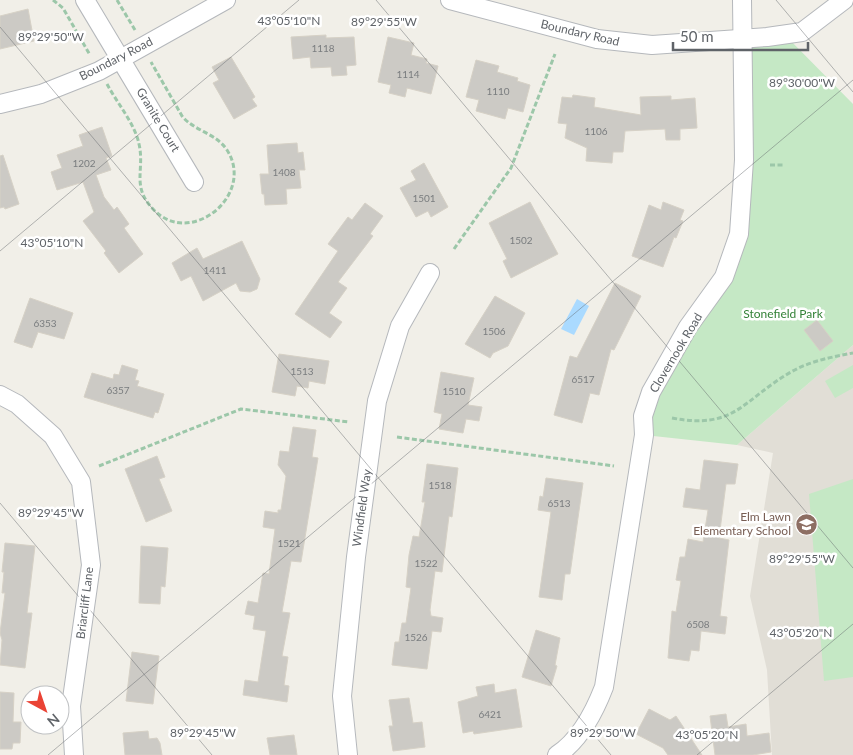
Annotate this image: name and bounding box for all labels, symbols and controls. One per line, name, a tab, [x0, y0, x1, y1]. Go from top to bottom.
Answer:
text: 43°05'10"N	[258, 13, 320, 28]
text: 89°29'55"W	[351, 14, 418, 29]
street label: Boundary Road	[539, 16, 621, 49]
scale bar	[673, 20, 808, 52]
text: 50 m	[680, 27, 714, 45]
text: 89°29'50"W	[18, 29, 85, 44]
street label: Boundary Road	[77, 34, 155, 84]
house number: 1118	[311, 42, 335, 54]
house number: 1114	[396, 68, 420, 80]
text: 89°30'00"W	[769, 75, 836, 90]
street label: Granite Court	[133, 85, 184, 155]
house number: 1110	[486, 85, 510, 97]
house number: 1106	[584, 125, 608, 137]
house number: 1202	[72, 157, 96, 169]
house number: 1408	[272, 166, 296, 178]
house number: 1501	[412, 192, 436, 204]
house number: 1502	[509, 234, 533, 246]
text: 43°05'10"N	[21, 235, 83, 250]
house number: 1411	[203, 264, 227, 276]
park label: Stonefield Park	[743, 306, 824, 321]
street label: Clovernook Road	[646, 310, 705, 395]
house number: 6353	[33, 317, 57, 329]
house number: 1506	[482, 325, 506, 337]
house number: 1513	[290, 365, 314, 377]
house number: 6517	[571, 373, 595, 385]
house number: 6357	[106, 384, 130, 396]
house number: 1510	[442, 385, 466, 397]
street label: Windfield Way	[349, 467, 374, 548]
house number: 1518	[428, 479, 452, 491]
house number: 6513	[547, 497, 571, 509]
text: 89°29'45"W	[18, 505, 85, 520]
place label: Elm Lawn Elementary School	[693, 509, 791, 538]
school or university icon: Elm Lawn Elementary School	[795, 512, 819, 536]
house number: 1521	[277, 537, 301, 549]
text: 89°29'55"W	[769, 551, 836, 566]
house number: 1522	[414, 557, 438, 569]
street label: Briarcliff Lane	[73, 566, 96, 640]
house number: 6508	[686, 618, 710, 630]
text: 43°05'20"N	[770, 625, 832, 640]
house number: 1526	[404, 631, 428, 643]
north arrow	[20, 685, 70, 735]
house number: 6421	[478, 708, 502, 720]
text: N	[44, 710, 63, 730]
text: 89°29'45"W	[170, 725, 237, 740]
text: 89°29'50"W	[570, 725, 637, 740]
text: 43°05'20"N	[676, 727, 738, 742]

